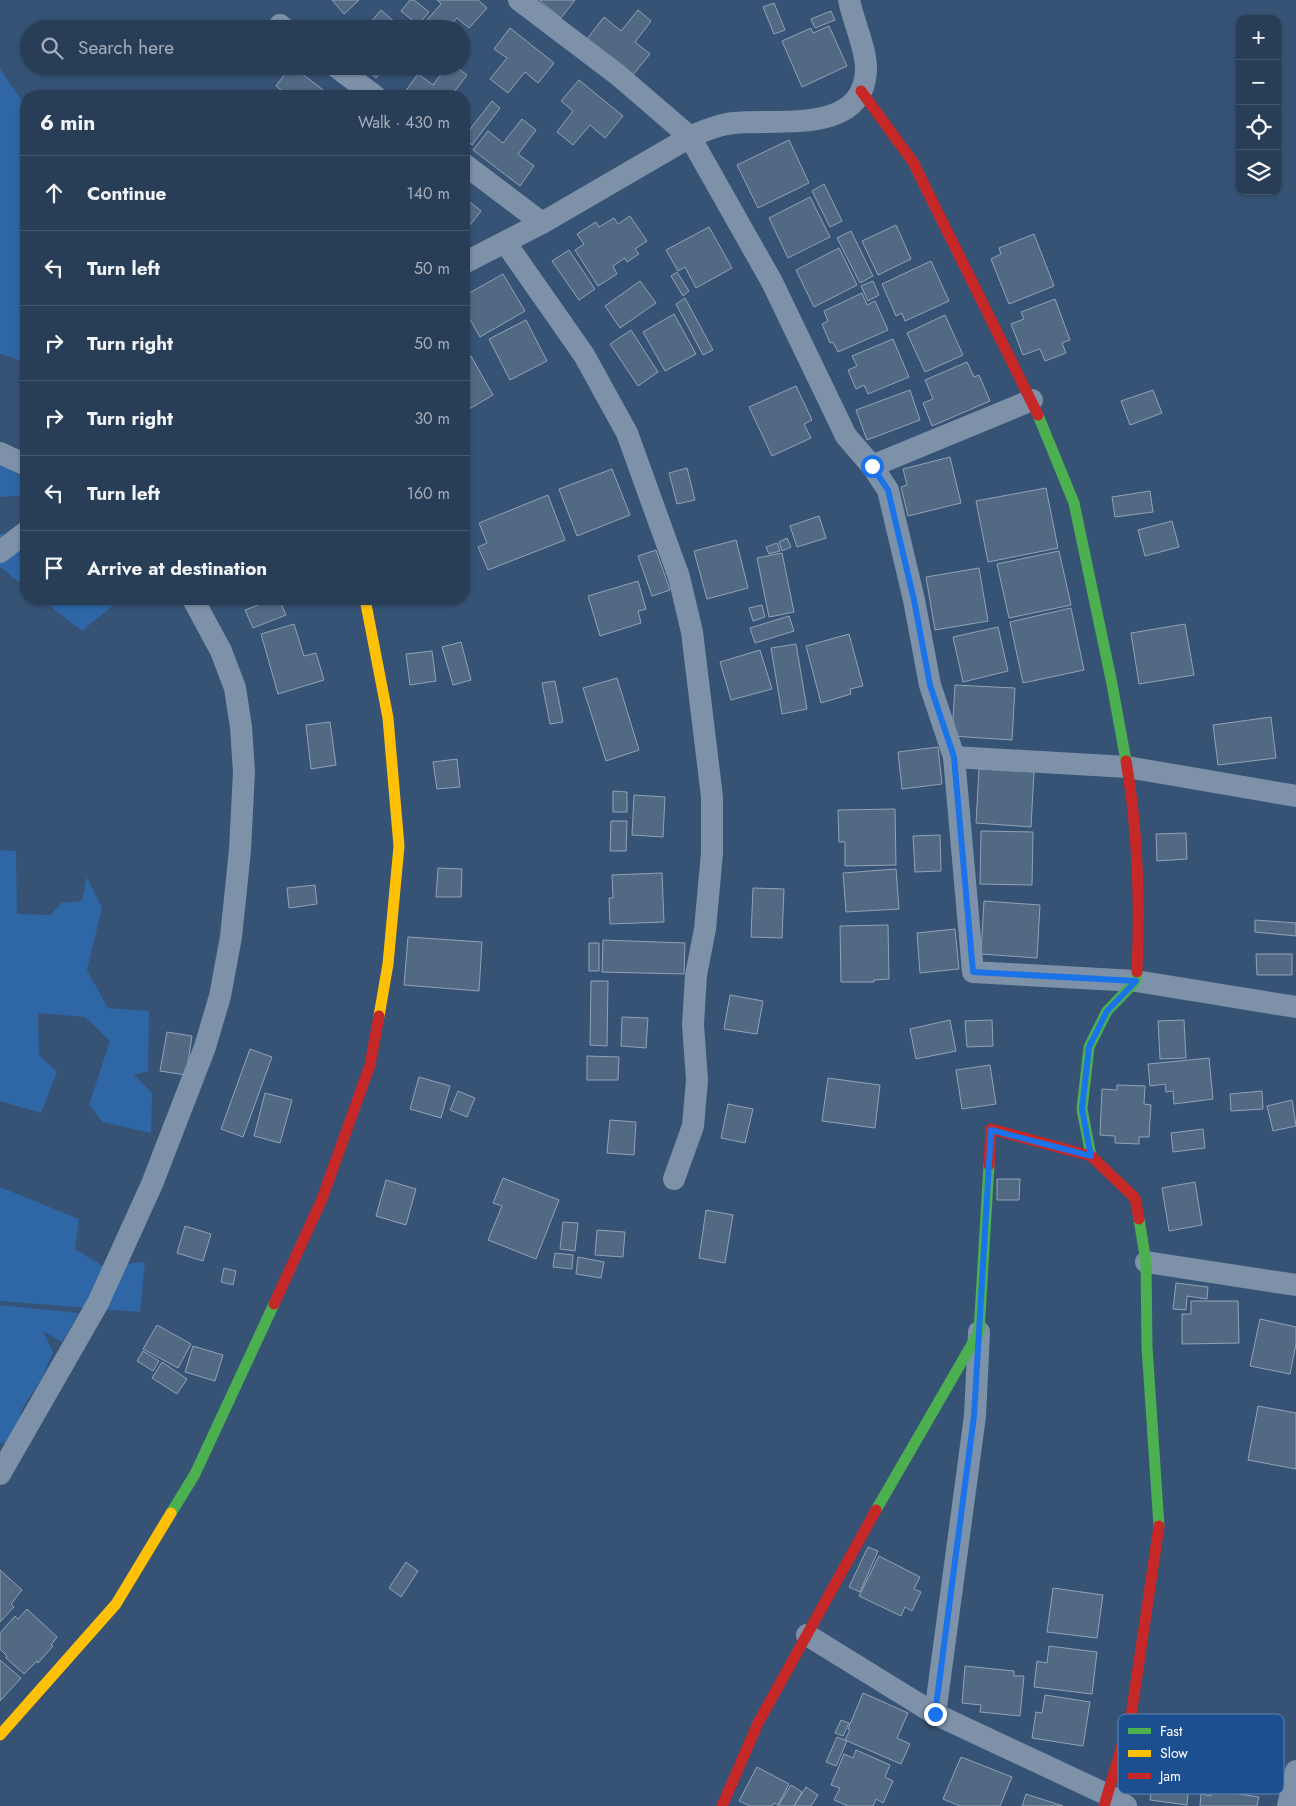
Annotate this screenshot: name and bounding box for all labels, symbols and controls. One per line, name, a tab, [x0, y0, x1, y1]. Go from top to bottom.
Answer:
map controls	[1236, 15, 1281, 195]
button: +	[1236, 15, 1281, 60]
search box	[20, 20, 470, 75]
icon: search	[38, 34, 66, 62]
text: Search here	[78, 34, 174, 61]
button: −	[1236, 60, 1281, 105]
button: locate	[1236, 105, 1281, 150]
text: 6 min	[40, 108, 95, 138]
text: Walk · 430 m	[358, 111, 450, 134]
button: layers	[1236, 150, 1281, 195]
icon: ahead	[40, 179, 68, 207]
text: Continue	[87, 180, 166, 207]
text: 140 m	[407, 182, 450, 205]
icon: left	[40, 254, 68, 282]
text: Turn left	[87, 255, 160, 282]
text: 50 m	[414, 257, 450, 280]
icon: right	[40, 329, 68, 357]
text: Turn right	[87, 330, 173, 357]
text: 50 m	[414, 332, 450, 355]
icon: right	[40, 404, 68, 432]
text: Turn right	[87, 405, 173, 432]
text: 30 m	[414, 407, 450, 430]
route start	[861, 455, 884, 478]
icon: left	[40, 479, 68, 507]
text: Turn left	[87, 480, 160, 507]
text: 160 m	[407, 482, 450, 505]
icon: arrive	[40, 554, 68, 582]
text: Arrive at destination	[87, 555, 267, 582]
route end	[924, 1703, 947, 1726]
legend	[1118, 1714, 1284, 1794]
text: Fast	[1160, 1721, 1183, 1741]
text: Slow	[1160, 1743, 1188, 1763]
text: Jam	[1158, 1766, 1181, 1786]

